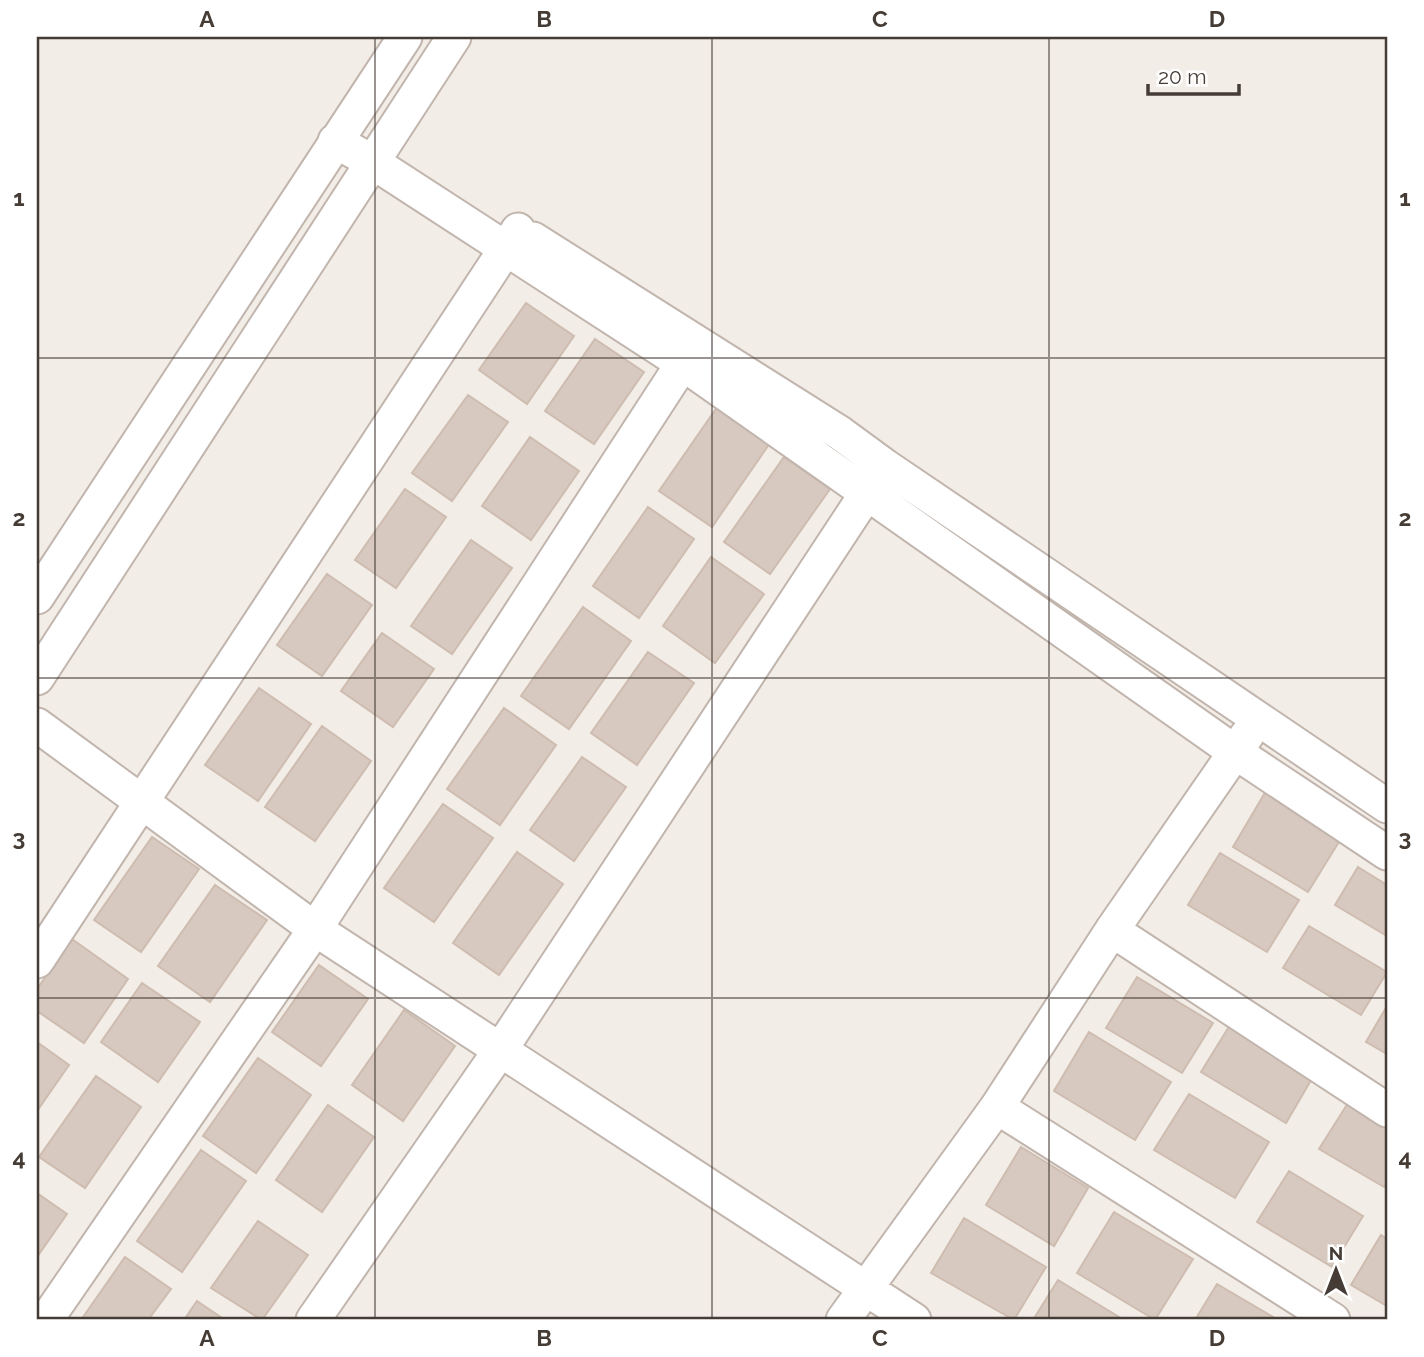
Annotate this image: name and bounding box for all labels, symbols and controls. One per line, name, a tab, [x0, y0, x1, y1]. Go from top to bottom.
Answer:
text: A	[199, 5, 215, 32]
text: B	[536, 5, 552, 32]
text: C	[872, 5, 888, 32]
text: D	[1209, 5, 1225, 32]
scale bar	[1148, 52, 1238, 96]
text: 20 m	[1158, 64, 1206, 89]
text: 1	[13, 184, 25, 211]
text: 1	[1399, 184, 1411, 211]
text: 2	[13, 504, 25, 531]
text: 2	[1399, 504, 1411, 531]
text: 3	[13, 824, 25, 851]
text: 3	[1399, 824, 1411, 851]
text: 4	[12, 1144, 26, 1171]
text: 4	[1398, 1144, 1412, 1171]
north arrow	[1302, 1234, 1372, 1304]
text: N	[1329, 1242, 1343, 1264]
text: A	[199, 1324, 215, 1351]
text: B	[536, 1324, 552, 1351]
text: C	[872, 1324, 888, 1351]
text: D	[1209, 1324, 1225, 1351]

